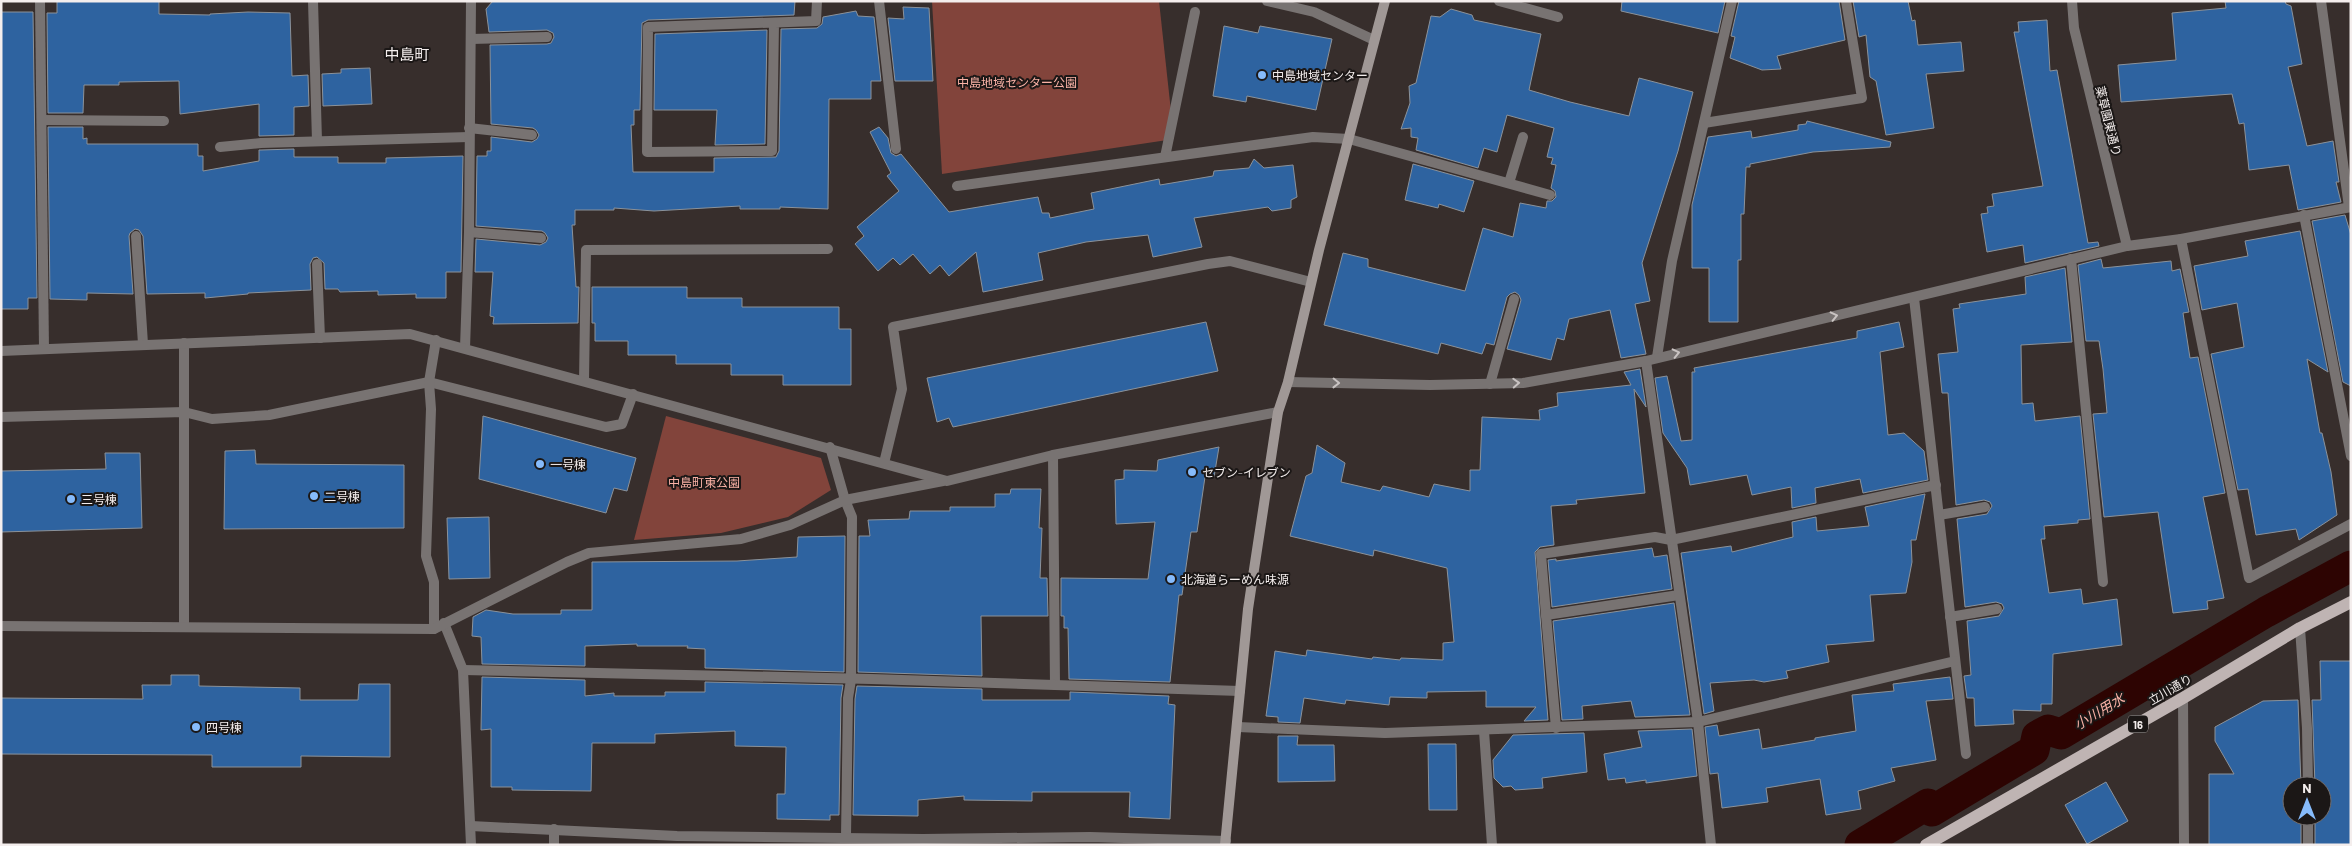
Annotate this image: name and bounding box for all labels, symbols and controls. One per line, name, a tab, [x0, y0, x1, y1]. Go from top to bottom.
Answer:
district label: 中島町	[384, 45, 430, 63]
place label: 中島地域センター	[1272, 68, 1368, 82]
marker: 中島地域センター	[1256, 69, 1268, 81]
park label: 中島地域センター公園	[957, 75, 1077, 89]
street label: 薬草園東通り	[2093, 84, 2125, 158]
one-way arrow	[1830, 311, 1838, 322]
one-way arrow	[1671, 348, 1680, 359]
one-way arrow	[1513, 377, 1521, 388]
one-way arrow	[1333, 378, 1341, 388]
place label: 一号棟	[550, 457, 586, 471]
marker: 一号棟	[534, 458, 546, 470]
place label: セブン-イレブン	[1202, 465, 1291, 479]
marker: セブン-イレブン	[1186, 466, 1198, 478]
park label: 中島町東公園	[668, 475, 740, 489]
place label: 二号棟	[324, 489, 360, 503]
marker: 二号棟	[308, 490, 320, 502]
place label: 三号棟	[81, 492, 117, 506]
marker: 三号棟	[65, 493, 77, 505]
place label: 北海道らーめん味源	[1181, 572, 1289, 586]
marker: 北海道らーめん味源	[1165, 573, 1177, 585]
street label: 立川通り	[2146, 671, 2194, 707]
water label: 小川用水	[2071, 688, 2129, 733]
road number: 16	[2128, 716, 2148, 732]
place label: 四号棟	[206, 720, 242, 734]
marker: 四号棟	[190, 721, 202, 733]
north arrow	[2282, 776, 2332, 826]
text: N	[2302, 779, 2312, 796]

